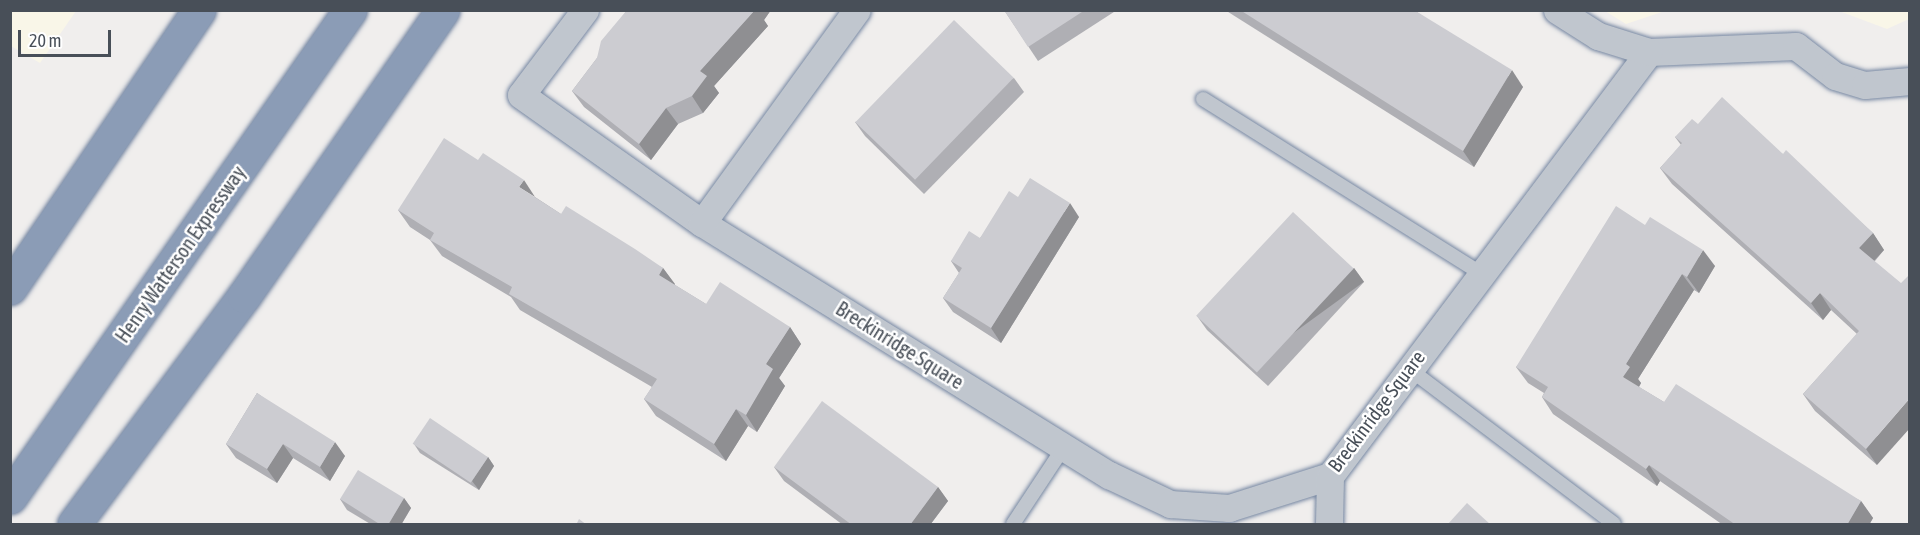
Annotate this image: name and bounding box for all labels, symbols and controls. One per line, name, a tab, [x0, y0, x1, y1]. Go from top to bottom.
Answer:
scale bar	[21, 18, 114, 56]
text: 20 m	[29, 30, 61, 51]
street label: Henry Watterson Expressway	[110, 161, 250, 347]
street label: Breckinridge Square	[832, 296, 968, 394]
street label: Breckinridge Square	[1322, 345, 1430, 477]

